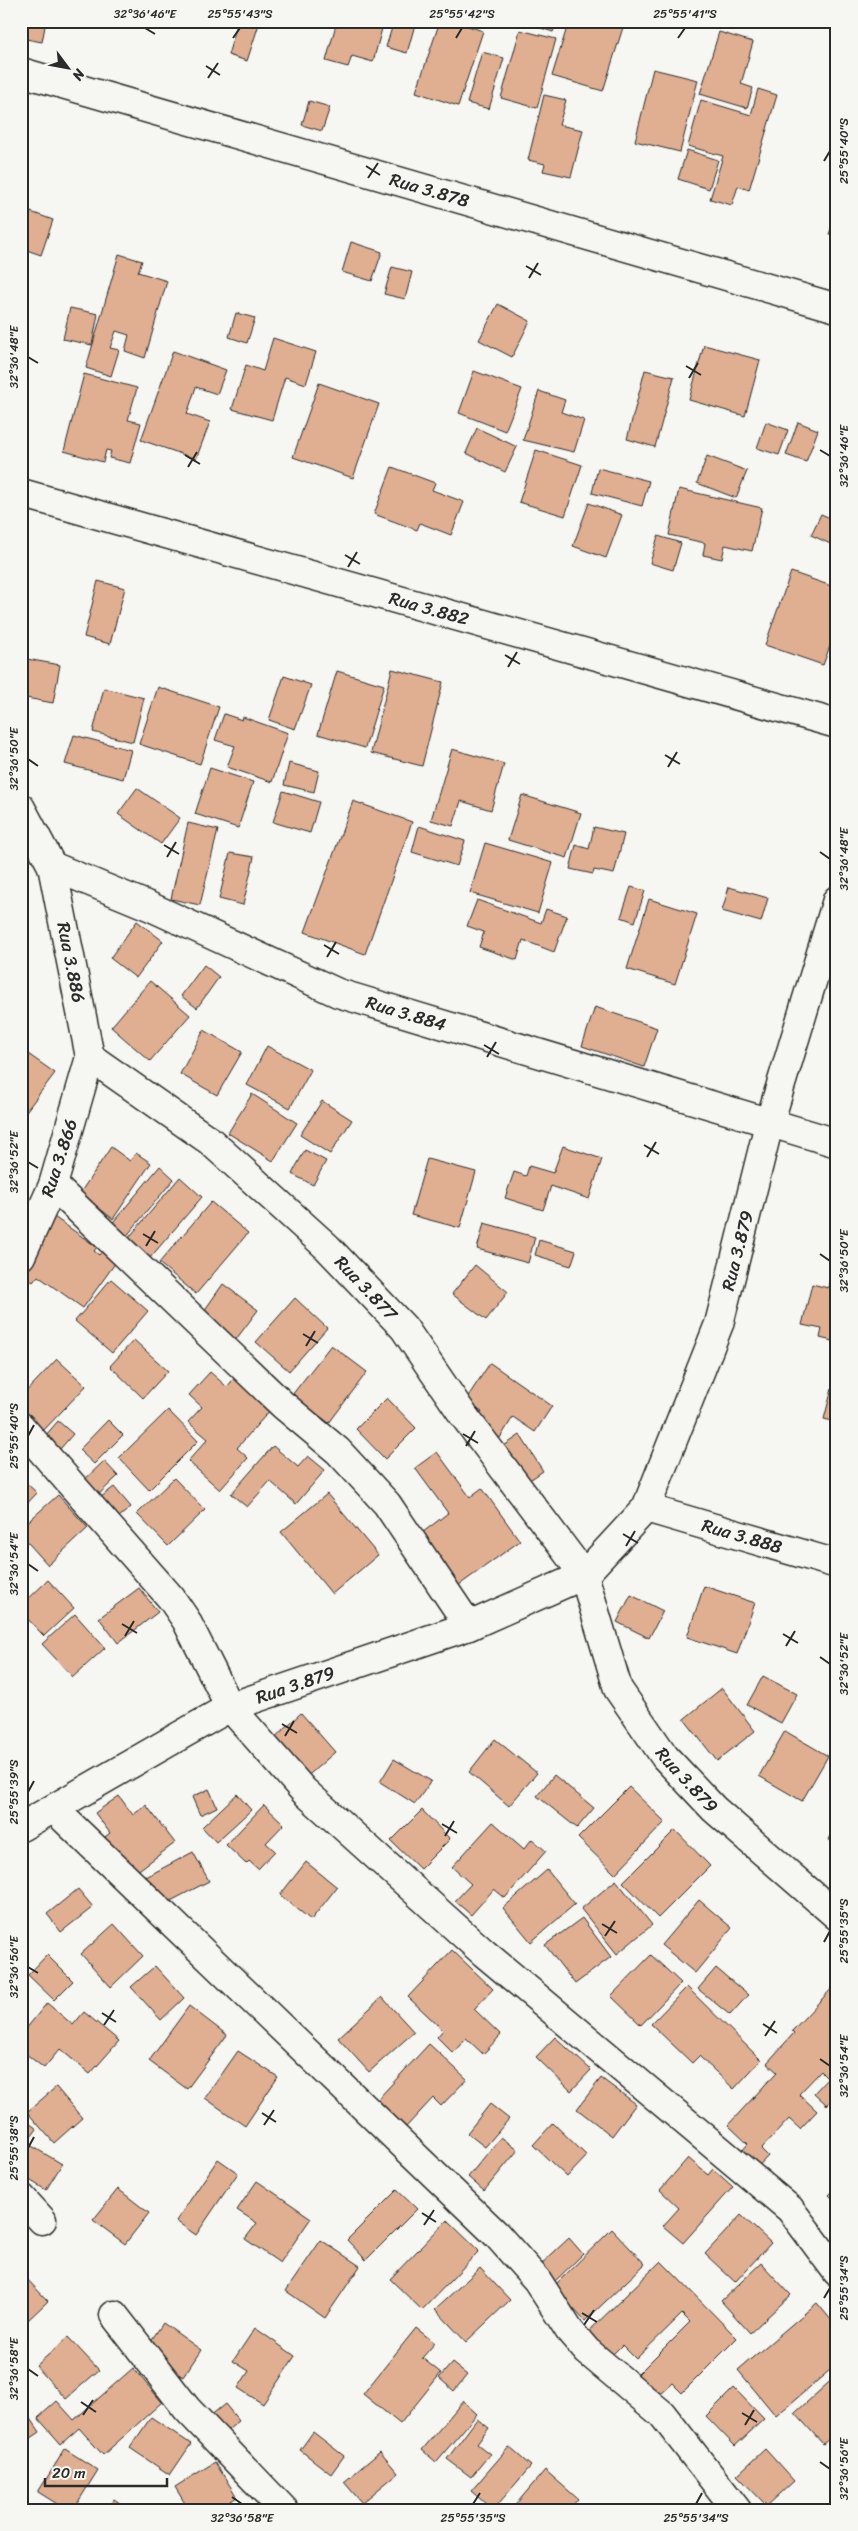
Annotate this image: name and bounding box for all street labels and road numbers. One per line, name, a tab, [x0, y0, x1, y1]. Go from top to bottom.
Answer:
street label: Rua 3.878	[386, 163, 473, 217]
street label: Rua 3.882	[385, 582, 473, 635]
street label: Rua 3.886	[48, 919, 95, 1005]
street label: Rua 3.884	[362, 986, 450, 1041]
street label: Rua 3.866	[31, 1115, 87, 1201]
street label: Rua 3.879	[712, 1207, 763, 1294]
street label: Rua 3.877	[327, 1248, 407, 1330]
street label: Rua 3.888	[698, 1509, 786, 1563]
street label: Rua 3.879	[251, 1657, 339, 1713]
street label: Rua 3.879	[647, 1740, 726, 1821]

